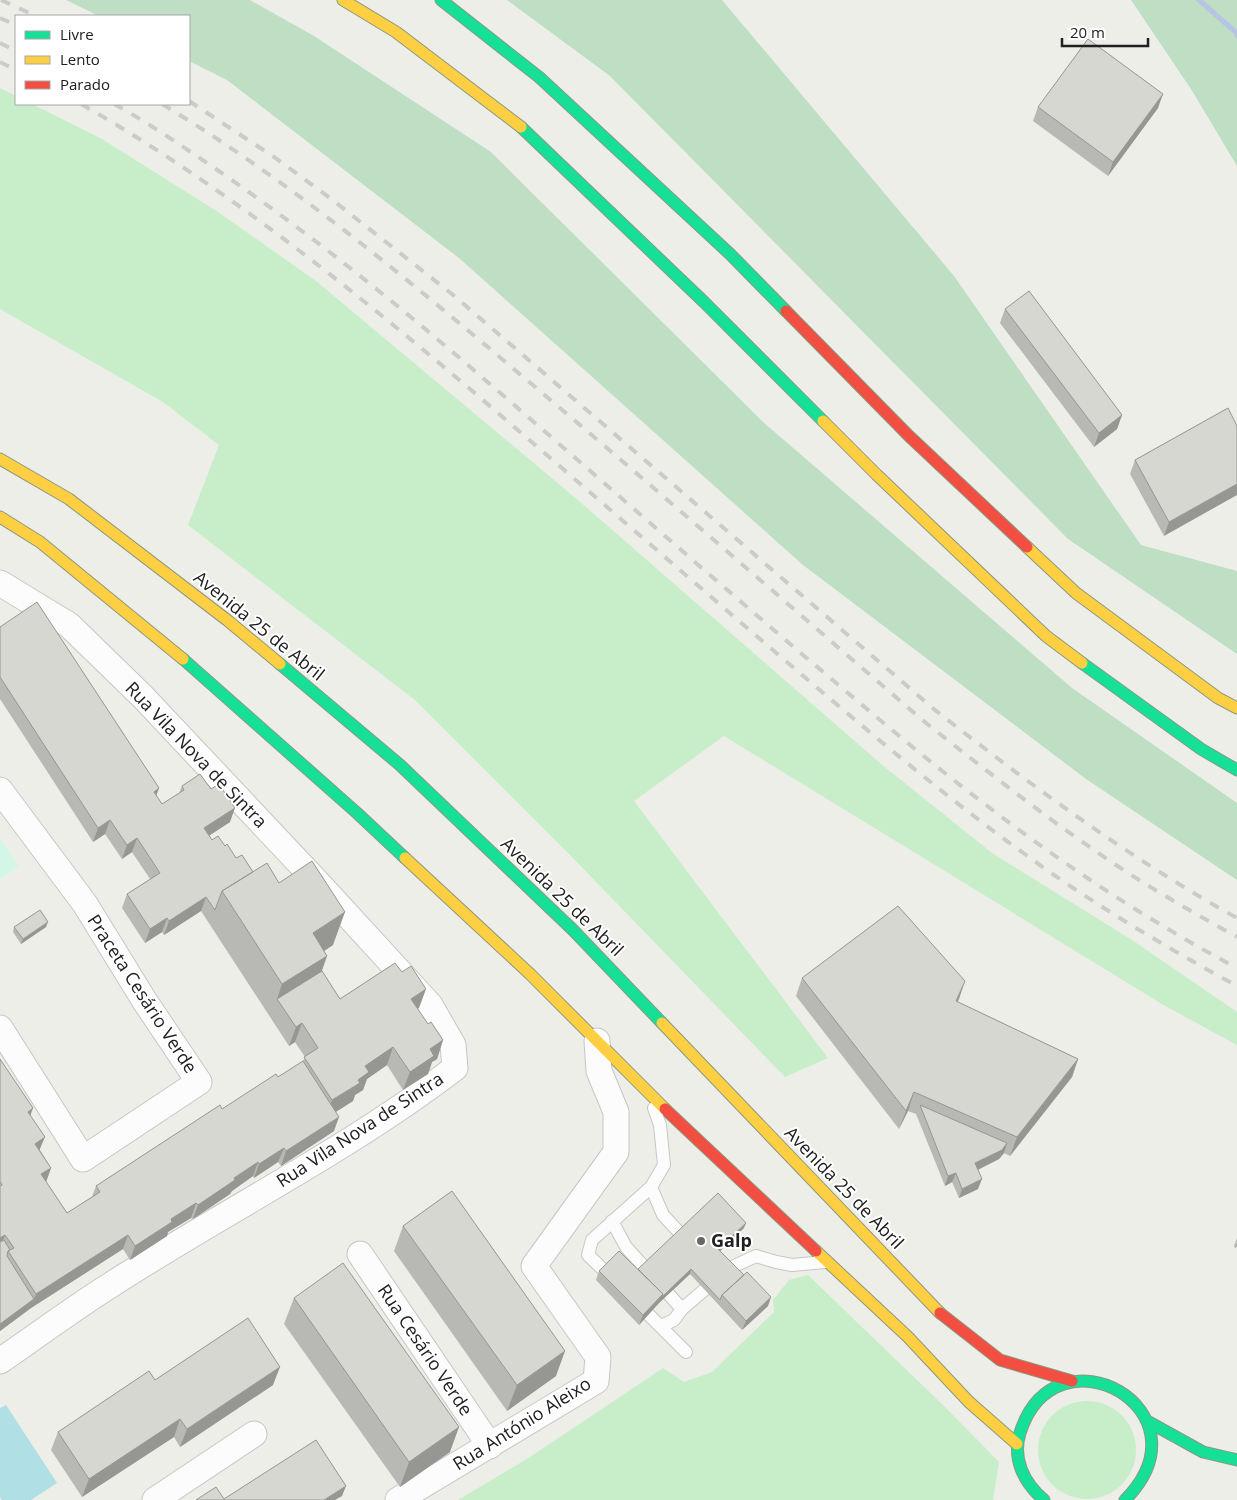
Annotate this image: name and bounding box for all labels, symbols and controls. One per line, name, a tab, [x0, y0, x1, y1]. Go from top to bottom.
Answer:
legend	[15, 15, 190, 105]
scale bar	[1062, 15, 1148, 47]
text: 20 m	[1070, 22, 1105, 42]
text: Livre	[60, 24, 94, 44]
text: Lento	[60, 49, 100, 69]
text: Parado	[60, 74, 110, 94]
street label: Avenida 25 de Abril	[189, 565, 330, 685]
street label: Rua Vila Nova de Sintra	[121, 676, 273, 833]
street label: Avenida 25 de Abril	[496, 832, 629, 961]
street label: Praceta Cesário Verde	[82, 909, 203, 1077]
street label: Rua Vila Nova de Sintra	[271, 1066, 448, 1192]
street label: Avenida 25 de Abril	[780, 1121, 909, 1254]
place label: Galp	[711, 1228, 752, 1252]
marker: Galp	[695, 1235, 707, 1247]
street label: Rua Cesário Verde	[373, 1279, 479, 1420]
street label: Rua António Aleixo	[448, 1371, 595, 1475]

